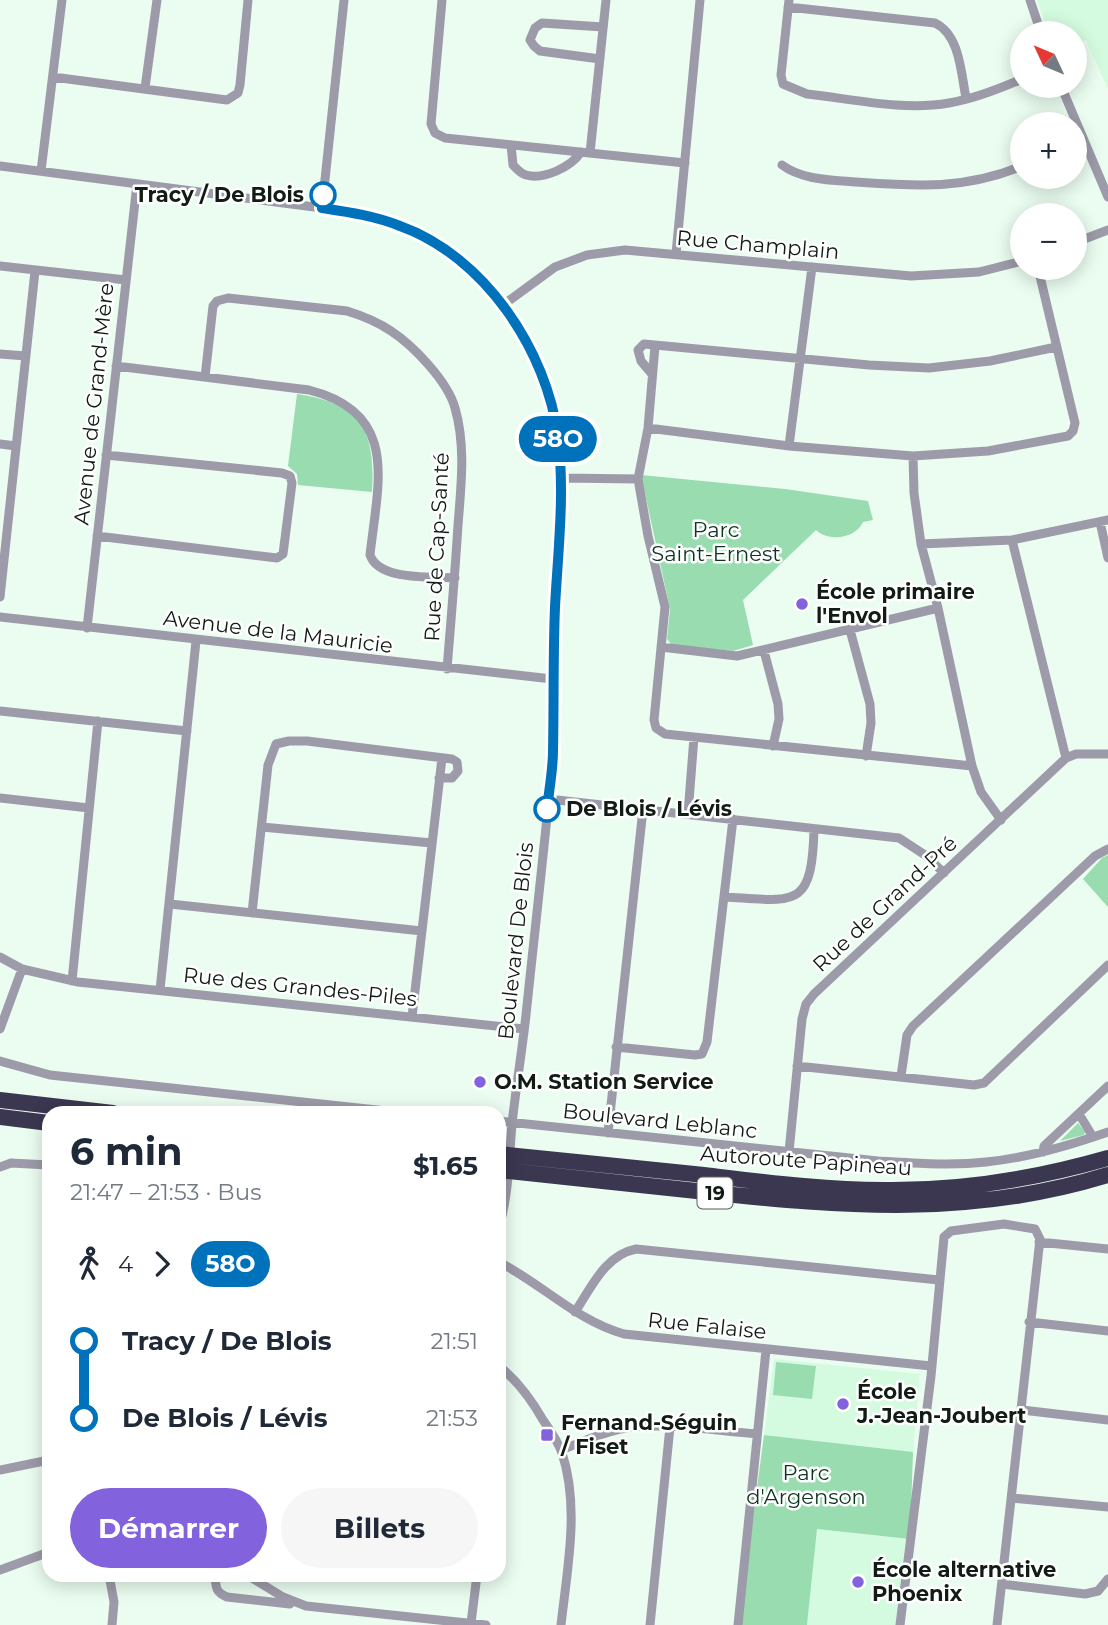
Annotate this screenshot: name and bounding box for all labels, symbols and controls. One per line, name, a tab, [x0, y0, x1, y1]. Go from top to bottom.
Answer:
north arrow	[1010, 21, 1087, 98]
map controls	[1010, 21, 1087, 280]
button: +	[1010, 112, 1087, 189]
place label: Tracy / De Blois	[135, 182, 304, 207]
marker: Tracy / De Blois	[310, 182, 336, 208]
button: −	[1010, 203, 1087, 280]
street label: Rue Champlain	[676, 225, 841, 264]
street label: Avenue de Grand-Mère	[68, 282, 119, 526]
line badge: 58O	[518, 416, 598, 462]
text: 58O	[533, 424, 583, 453]
street label: Rue de Cap-Santé	[419, 452, 454, 642]
park label: Parc Saint-Ernest	[651, 517, 781, 566]
place label: École primaire l'Envol	[816, 579, 975, 628]
marker: École primaire l'Envol	[794, 596, 810, 612]
street label: Avenue de la Mauricie	[162, 605, 394, 658]
marker: De Blois / Lévis	[534, 796, 560, 822]
place label: De Blois / Lévis	[566, 796, 732, 821]
street label: Rue de Grand-Pré	[807, 830, 962, 977]
street label: Boulevard De Blois	[493, 841, 538, 1041]
street label: Rue des Grandes-Piles	[182, 962, 418, 1011]
place label: O.M. Station Service	[494, 1069, 714, 1094]
marker: O.M. Station Service	[472, 1074, 488, 1090]
street label: Boulevard Leblanc	[561, 1098, 759, 1143]
text: 6 min	[70, 1128, 183, 1175]
street label: Autoroute Papineau	[699, 1141, 913, 1180]
text: $1.65	[413, 1150, 478, 1182]
road number: 19	[698, 1177, 732, 1208]
text: 21:47 – 21:53 · Bus	[70, 1178, 261, 1206]
icon: walk	[70, 1245, 108, 1283]
icon: forward	[143, 1245, 181, 1283]
text: 58O	[205, 1249, 256, 1278]
text: 4	[118, 1250, 133, 1278]
street label: Rue Falaise	[646, 1307, 768, 1344]
text: Tracy / De Blois	[122, 1325, 332, 1357]
text: 21:51	[430, 1327, 478, 1355]
place label: École J.-Jean-Joubert	[856, 1379, 1026, 1428]
marker: École J.-Jean-Joubert	[835, 1396, 851, 1412]
text: De Blois / Lévis	[122, 1402, 327, 1434]
text: 21:53	[426, 1404, 478, 1432]
place label: Fernand-Séguin / Fiset	[560, 1410, 737, 1459]
marker: Fernand-Séguin / Fiset	[539, 1427, 555, 1443]
park label: Parc d'Argenson	[746, 1460, 866, 1509]
button: Démarrer	[70, 1488, 267, 1568]
button: Billets	[281, 1488, 478, 1568]
place label: École alternative Phoenix	[872, 1557, 1056, 1606]
marker: École alternative Phoenix	[850, 1574, 866, 1590]

